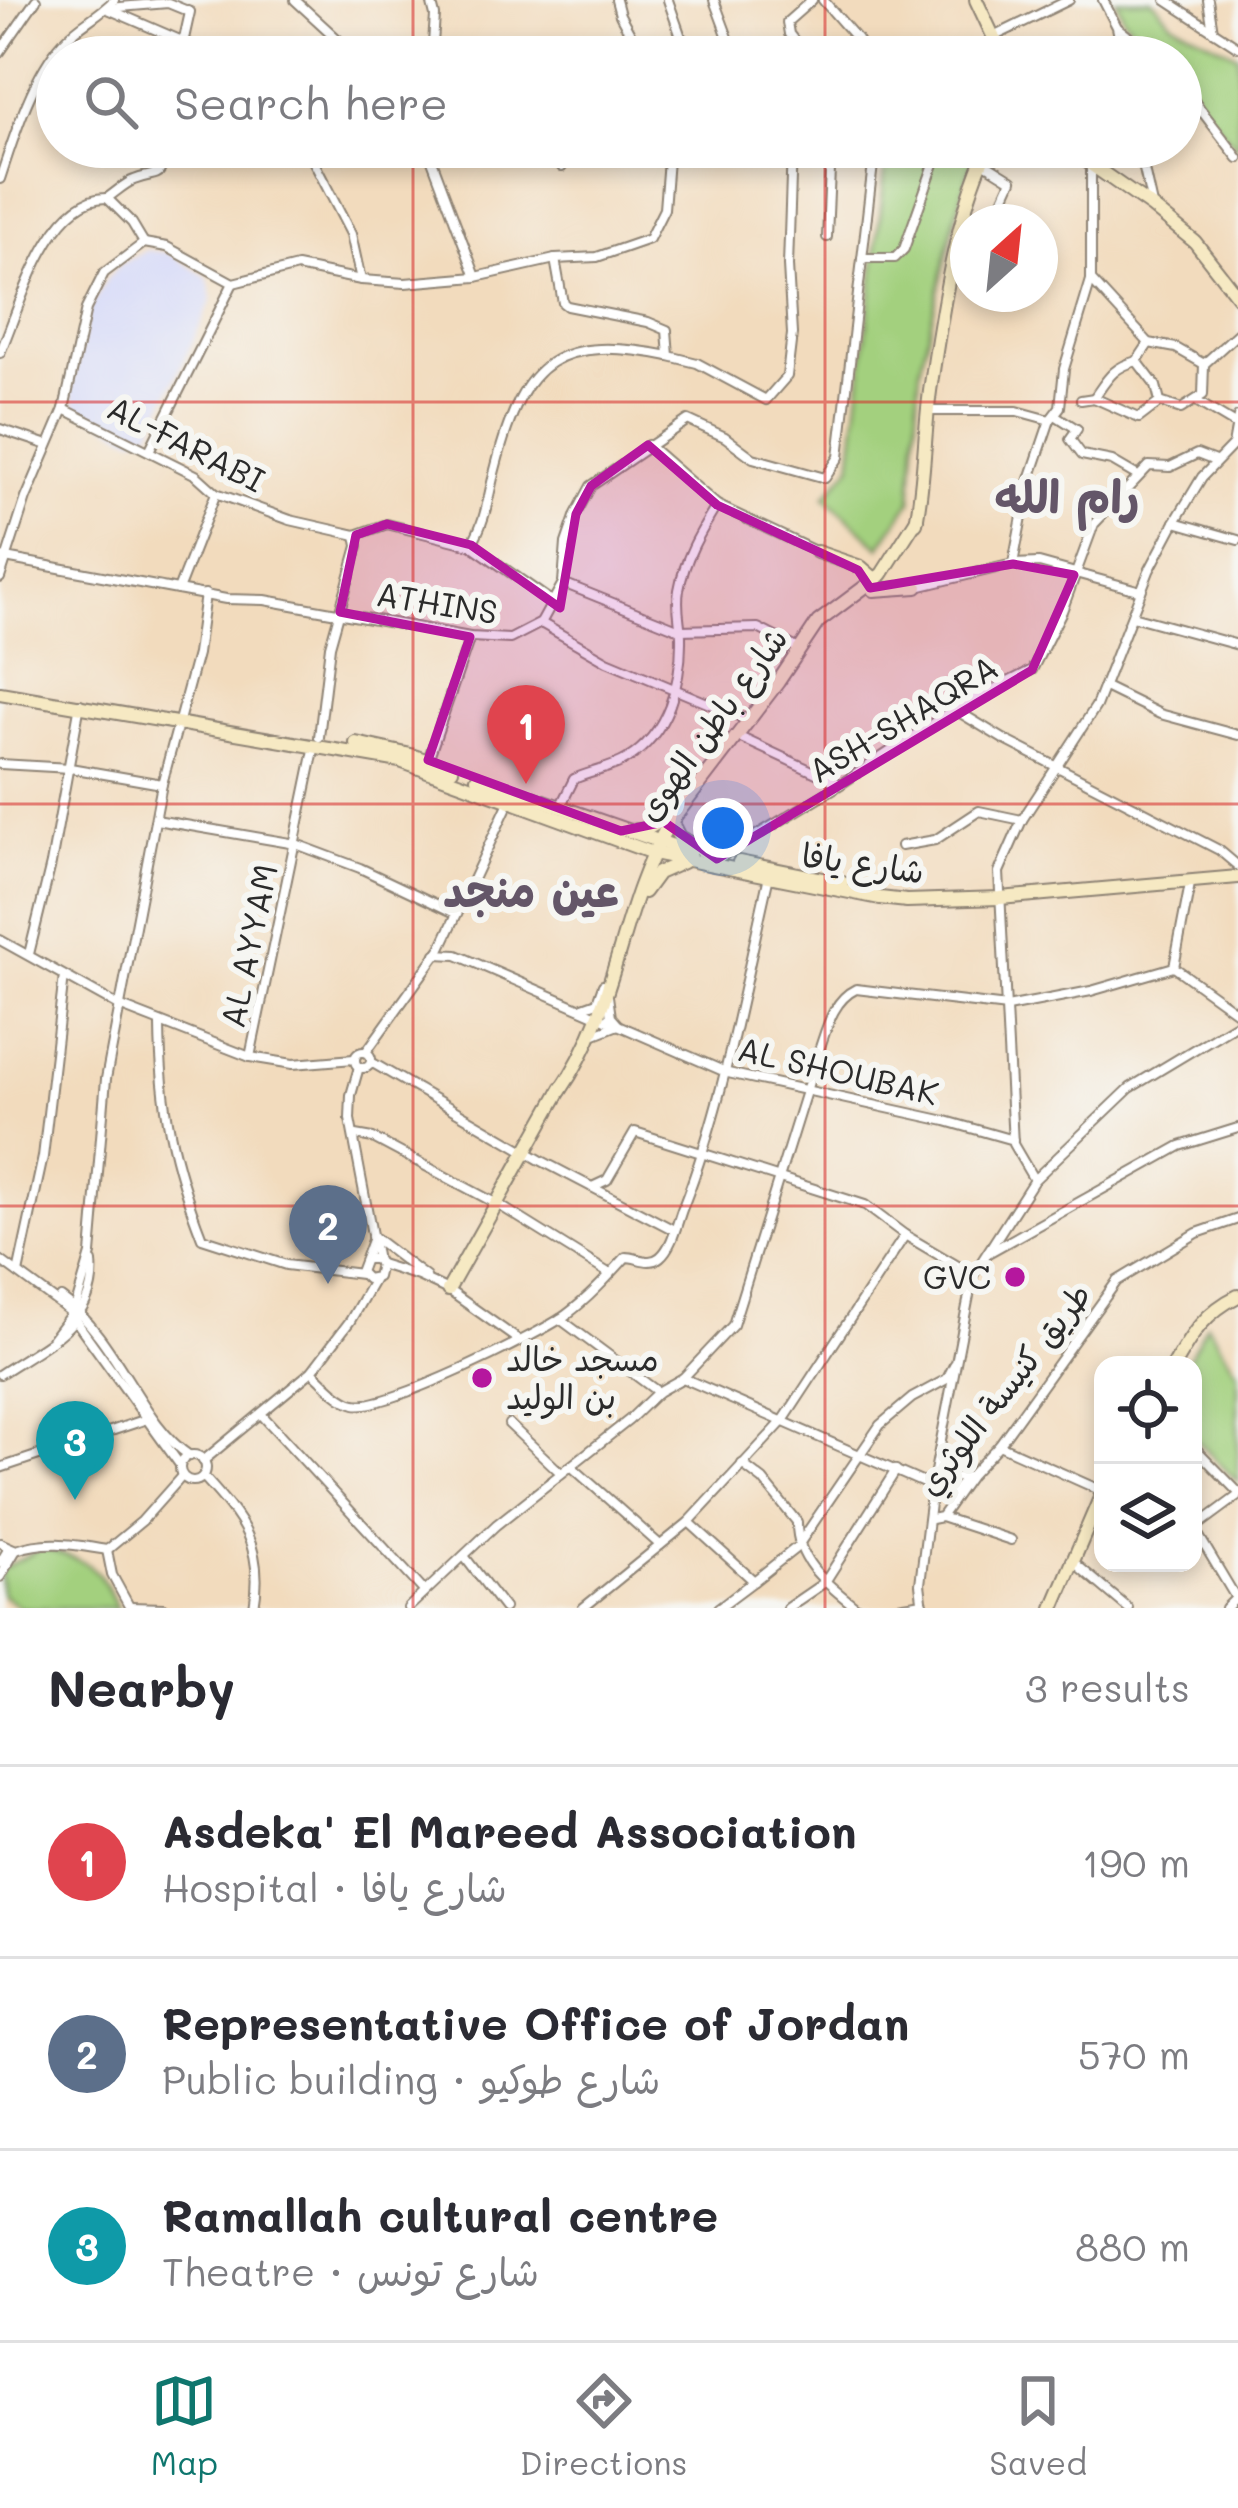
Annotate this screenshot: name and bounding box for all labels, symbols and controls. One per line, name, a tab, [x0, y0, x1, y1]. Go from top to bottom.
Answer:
search box	[36, 36, 1202, 168]
icon: search	[78, 69, 144, 135]
text: Search here	[174, 73, 448, 131]
north arrow	[950, 204, 1058, 312]
street label: AL-FARABI	[101, 385, 272, 501]
district label: رام الله	[995, 466, 1139, 531]
street label: ATHINS	[374, 571, 501, 632]
street label: شارع باطن الهوى	[626, 618, 799, 831]
street label: ASH-SHAQRA	[800, 644, 1005, 791]
pin: 1	[487, 685, 565, 784]
your location	[693, 798, 753, 858]
street label: شارع يافا	[799, 832, 927, 895]
street label: AL AYYAM	[209, 860, 286, 1031]
district label: عين منجد	[443, 860, 619, 918]
street label: AL SHOUBAK	[734, 1026, 943, 1113]
pin: 2	[289, 1185, 367, 1284]
place label: GVC	[923, 1254, 991, 1297]
marker: GVC	[1002, 1264, 1028, 1290]
street label: طريق كنيسة اللوثري	[906, 1273, 1102, 1506]
place label: مسجد خالد بن الوليد	[506, 1336, 659, 1419]
map controls	[1094, 1356, 1202, 1572]
button: locate	[1094, 1356, 1202, 1464]
marker: مسجد خالد بن الوليد	[469, 1365, 495, 1391]
pin: 3	[36, 1401, 114, 1500]
button: layers	[1094, 1464, 1202, 1572]
text: Nearby	[48, 1653, 235, 1720]
text: 3 results	[1025, 1661, 1190, 1712]
text: Asdeka' El Mareed Association	[162, 1801, 857, 1859]
text: 1	[78, 1836, 96, 1887]
text: 190 m	[1082, 1836, 1190, 1887]
text: Hospital · شارع يافا	[162, 1861, 507, 1912]
text: Representative Office of Jordan	[162, 1993, 909, 2051]
text: 2	[76, 2028, 98, 2079]
text: 570 m	[1078, 2028, 1190, 2079]
text: Public building · شارع طوكيو	[162, 2053, 661, 2104]
text: Ramallah cultural centre	[162, 2185, 718, 2243]
text: 3	[75, 2220, 99, 2271]
text: 880 m	[1075, 2220, 1190, 2271]
text: Theatre · شارع تونس	[162, 2245, 539, 2296]
tab: Map	[151, 2368, 218, 2483]
tab: Directions	[520, 2368, 687, 2483]
tab: Saved	[989, 2368, 1087, 2483]

